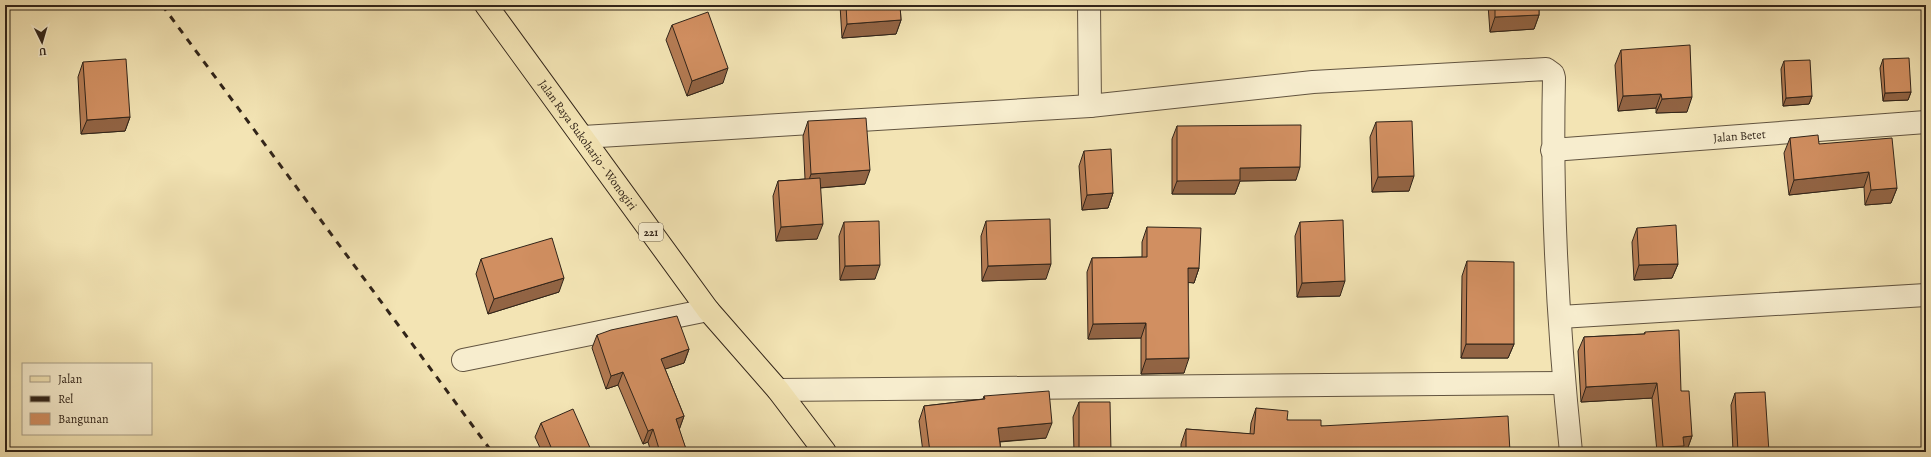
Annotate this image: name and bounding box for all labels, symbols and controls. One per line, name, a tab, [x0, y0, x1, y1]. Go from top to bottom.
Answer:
north arrow	[22, 22, 62, 62]
text: U	[38, 44, 47, 59]
street label: Jalan Raya Sukoharjo - Wonogiri	[535, 76, 641, 213]
street label: Jalan Betet	[1713, 126, 1766, 146]
road number: 221	[639, 223, 663, 241]
legend	[22, 363, 152, 435]
text: Jalan	[58, 371, 83, 387]
text: Rel	[58, 391, 73, 407]
text: Bangunan	[58, 411, 109, 427]

